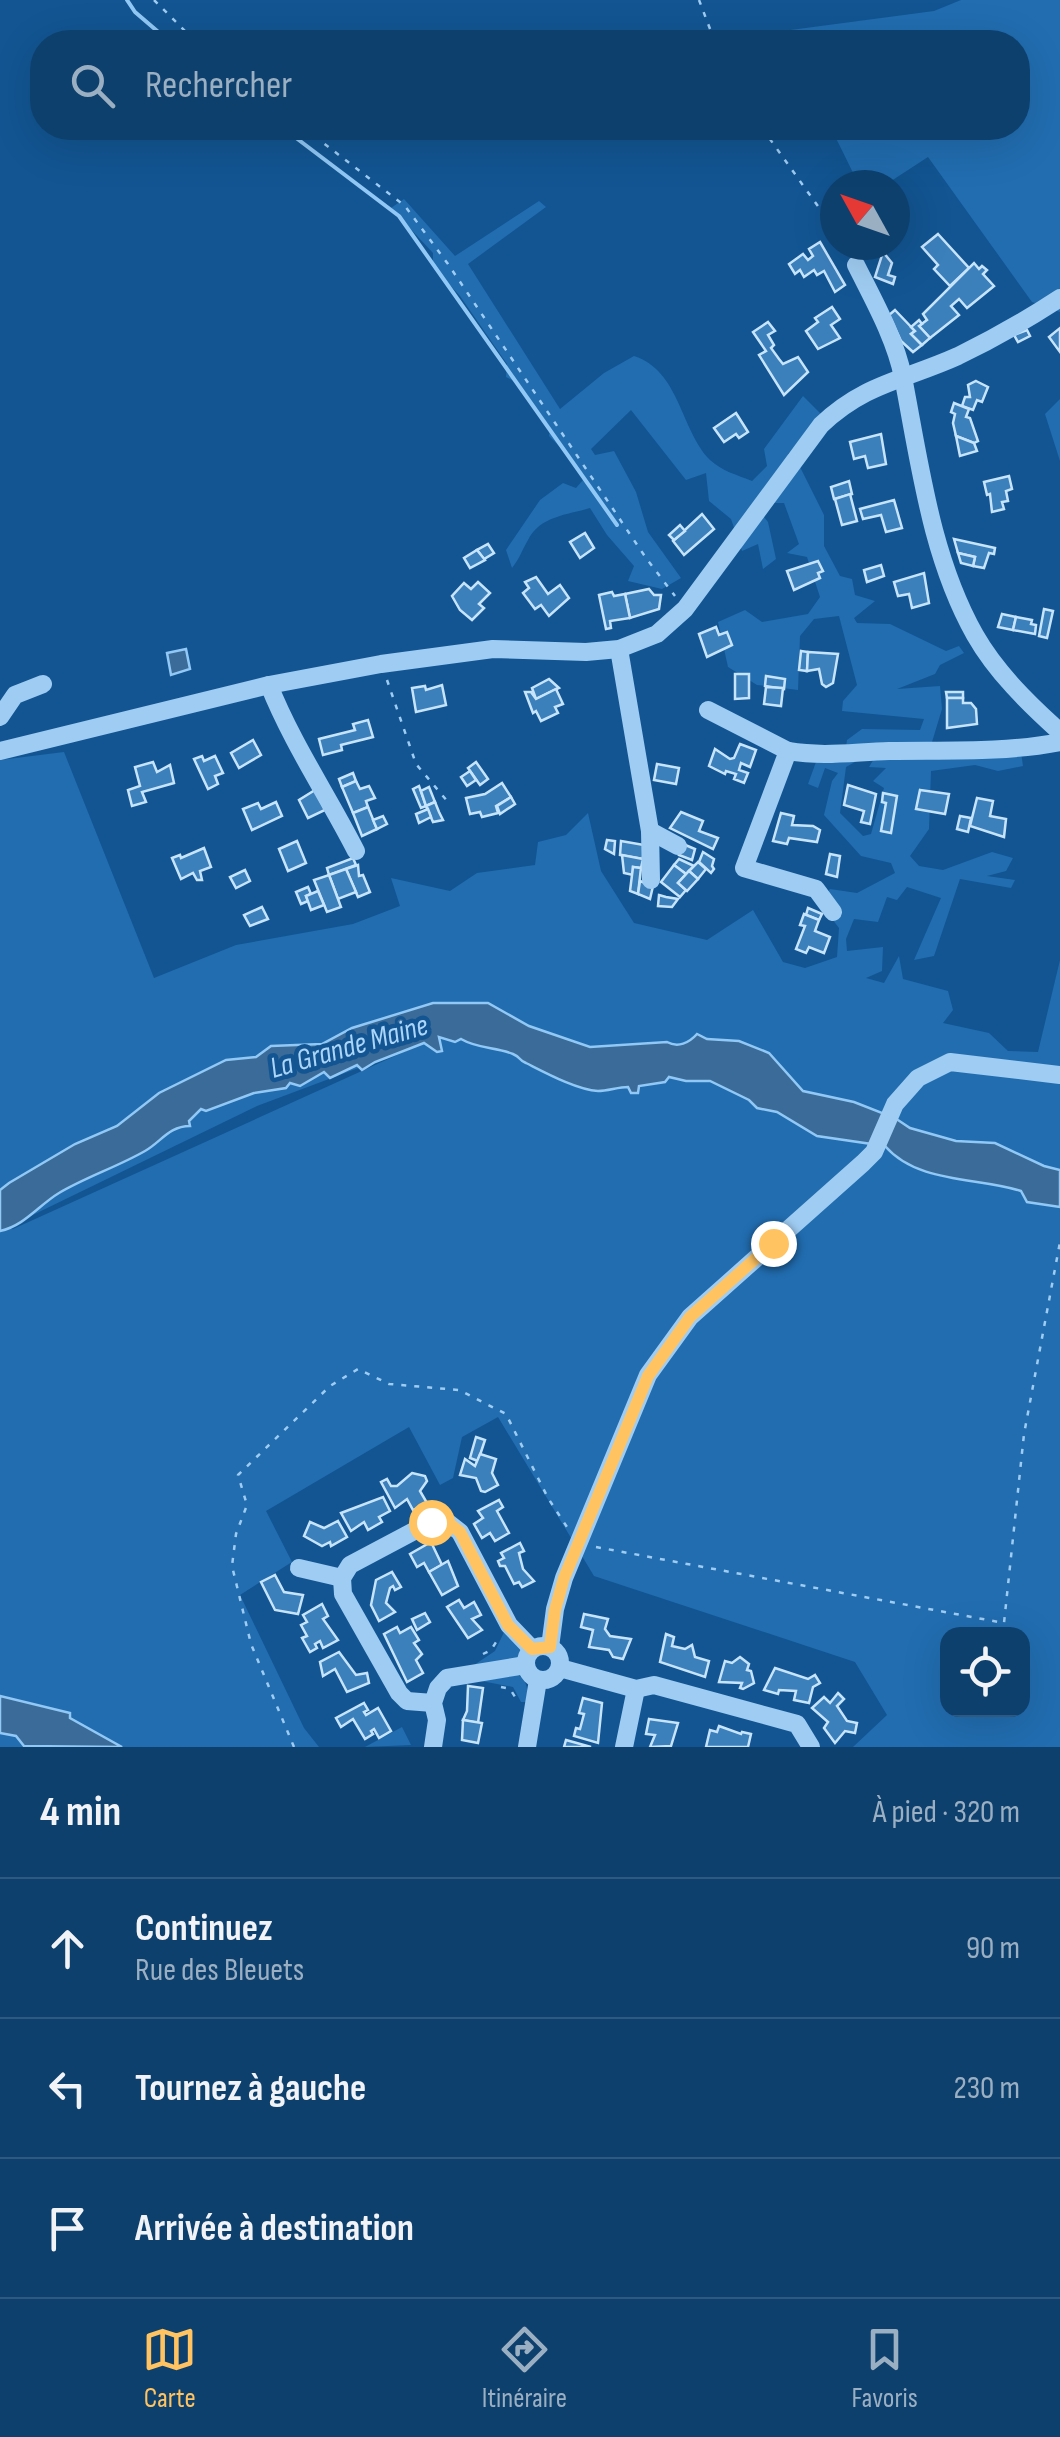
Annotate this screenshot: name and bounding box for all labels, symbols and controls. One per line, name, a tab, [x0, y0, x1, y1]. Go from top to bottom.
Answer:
search box	[30, 30, 1030, 140]
icon: search	[65, 58, 120, 113]
text: Rechercher	[145, 63, 292, 108]
north arrow	[820, 170, 910, 260]
water label: La Grande Maine	[266, 1007, 433, 1087]
route end	[751, 1221, 797, 1267]
route start	[409, 1500, 455, 1546]
map controls	[940, 1627, 1030, 1717]
button: locate	[940, 1627, 1030, 1717]
text: 4 min	[40, 1787, 121, 1838]
text: À pied · 320 m	[873, 1793, 1020, 1832]
text: Continuez	[135, 1906, 273, 1951]
icon: ahead	[40, 1921, 95, 1976]
text: 90 m	[966, 1929, 1020, 1968]
text: Rue des Bleuets	[135, 1951, 304, 1990]
icon: left	[40, 2061, 95, 2116]
text: Tournez à gauche	[135, 2066, 366, 2111]
text: 230 m	[953, 2069, 1020, 2108]
icon: arrive	[40, 2201, 95, 2256]
text: Arrivée à destination	[135, 2206, 414, 2251]
tab: Carte	[142, 2322, 197, 2415]
tab: Itinéraire	[482, 2322, 567, 2415]
tab: Favoris	[851, 2322, 918, 2415]

